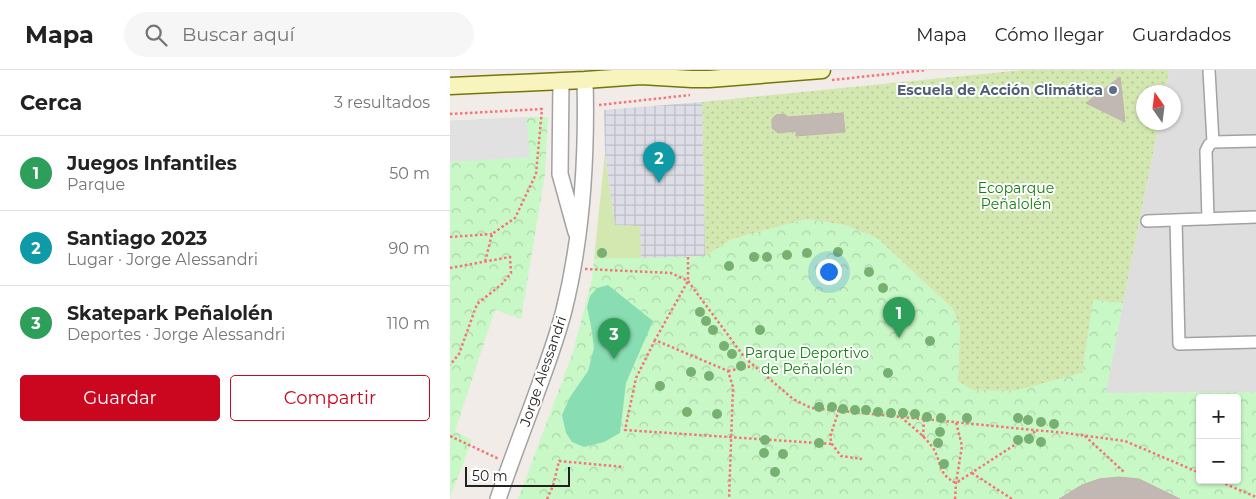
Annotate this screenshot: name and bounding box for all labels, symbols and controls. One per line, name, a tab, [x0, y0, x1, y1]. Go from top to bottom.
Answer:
search box	[124, 12, 474, 57]
text: Mapa	[25, 20, 94, 49]
icon: search	[142, 21, 170, 49]
text: Buscar aquí	[182, 23, 295, 46]
text: Mapa	[916, 24, 967, 46]
text: Cómo llegar	[995, 24, 1104, 46]
text: Guardados	[1132, 24, 1231, 46]
place label: Escuela de Acción Climática	[897, 81, 1103, 99]
marker: Escuela de Acción Climática	[1107, 84, 1119, 96]
north arrow	[1136, 85, 1181, 130]
text: Cerca	[20, 90, 82, 115]
text: 3 resultados	[334, 93, 430, 112]
pin: 2	[643, 142, 675, 183]
text: Juegos Infantiles	[67, 152, 237, 175]
text: 1	[33, 164, 39, 183]
text: 50 m	[389, 164, 430, 183]
text: Parque	[67, 175, 125, 194]
park label: Ecoparque Peñalolén	[978, 179, 1054, 213]
text: Santiago 2023	[67, 227, 207, 250]
text: 2	[31, 239, 41, 258]
text: 90 m	[388, 239, 430, 258]
text: Lugar · Jorge Alessandri	[67, 250, 258, 269]
your location	[816, 259, 842, 285]
pin: 1	[883, 297, 915, 338]
text: Skatepark Peñalolén	[67, 302, 273, 325]
text: 3	[31, 314, 41, 333]
text: 110 m	[387, 314, 430, 333]
street label: Jorge Alessandri	[515, 314, 570, 429]
pin: 3	[598, 318, 630, 359]
text: Deportes · Jorge Alessandri	[67, 325, 285, 344]
park label: Parque Deportivo de Peñalolén	[745, 344, 869, 378]
button: Guardar	[20, 375, 220, 421]
button: Compartir	[230, 375, 430, 421]
map controls	[1196, 394, 1241, 484]
button: +	[1196, 394, 1241, 439]
button: −	[1196, 439, 1241, 484]
scale bar	[465, 464, 570, 487]
text: 50 m	[472, 467, 508, 485]

